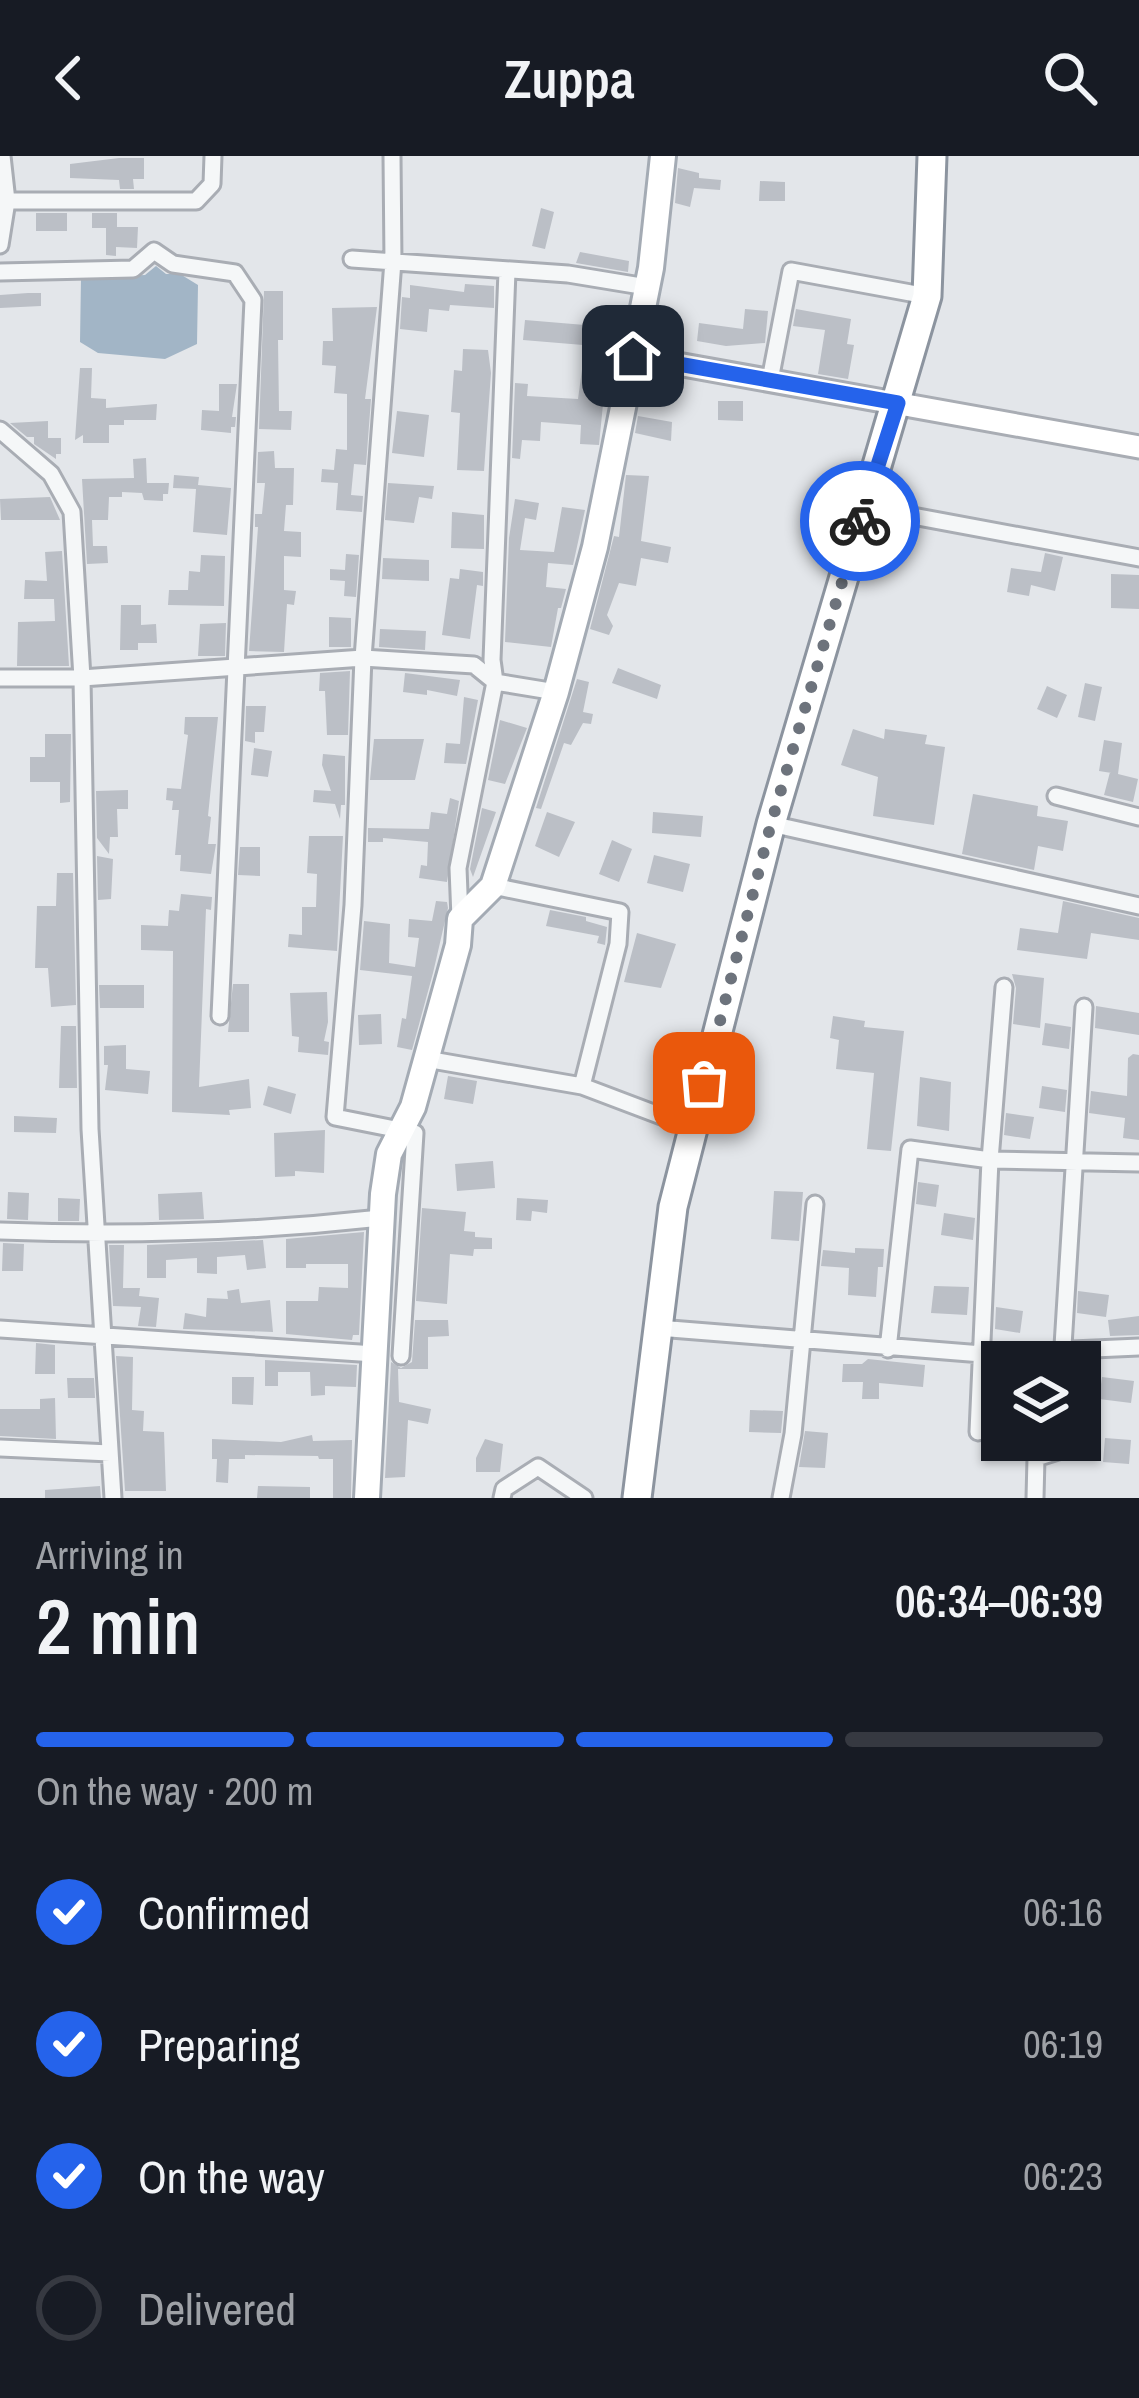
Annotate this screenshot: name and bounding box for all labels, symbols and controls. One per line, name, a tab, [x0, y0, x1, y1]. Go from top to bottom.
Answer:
text: Zuppa	[504, 42, 635, 115]
icon: back	[36, 45, 102, 111]
icon: search	[1037, 45, 1103, 111]
pin	[582, 305, 684, 407]
icon: home	[600, 323, 666, 389]
courier	[800, 461, 920, 581]
icon: bike	[827, 488, 893, 554]
pin	[653, 1032, 755, 1134]
icon: bag	[671, 1050, 737, 1116]
map controls	[981, 1341, 1101, 1461]
button: layers	[981, 1341, 1101, 1461]
text: Arriving in	[36, 1529, 184, 1581]
text: 06:34–06:39	[895, 1570, 1103, 1631]
text: 2 min	[36, 1573, 201, 1678]
text: On the way · 200 m	[36, 1765, 313, 1817]
icon: check	[36, 1879, 102, 1945]
text: Confirmed	[138, 1882, 310, 1943]
text: 06:16	[1023, 1886, 1103, 1938]
icon: check	[36, 2011, 102, 2077]
text: Preparing	[138, 2014, 300, 2075]
text: 06:19	[1023, 2018, 1103, 2070]
icon: check	[36, 2143, 102, 2209]
text: On the way	[138, 2146, 325, 2207]
text: 06:23	[1023, 2150, 1103, 2202]
text: Delivered	[138, 2278, 296, 2339]

